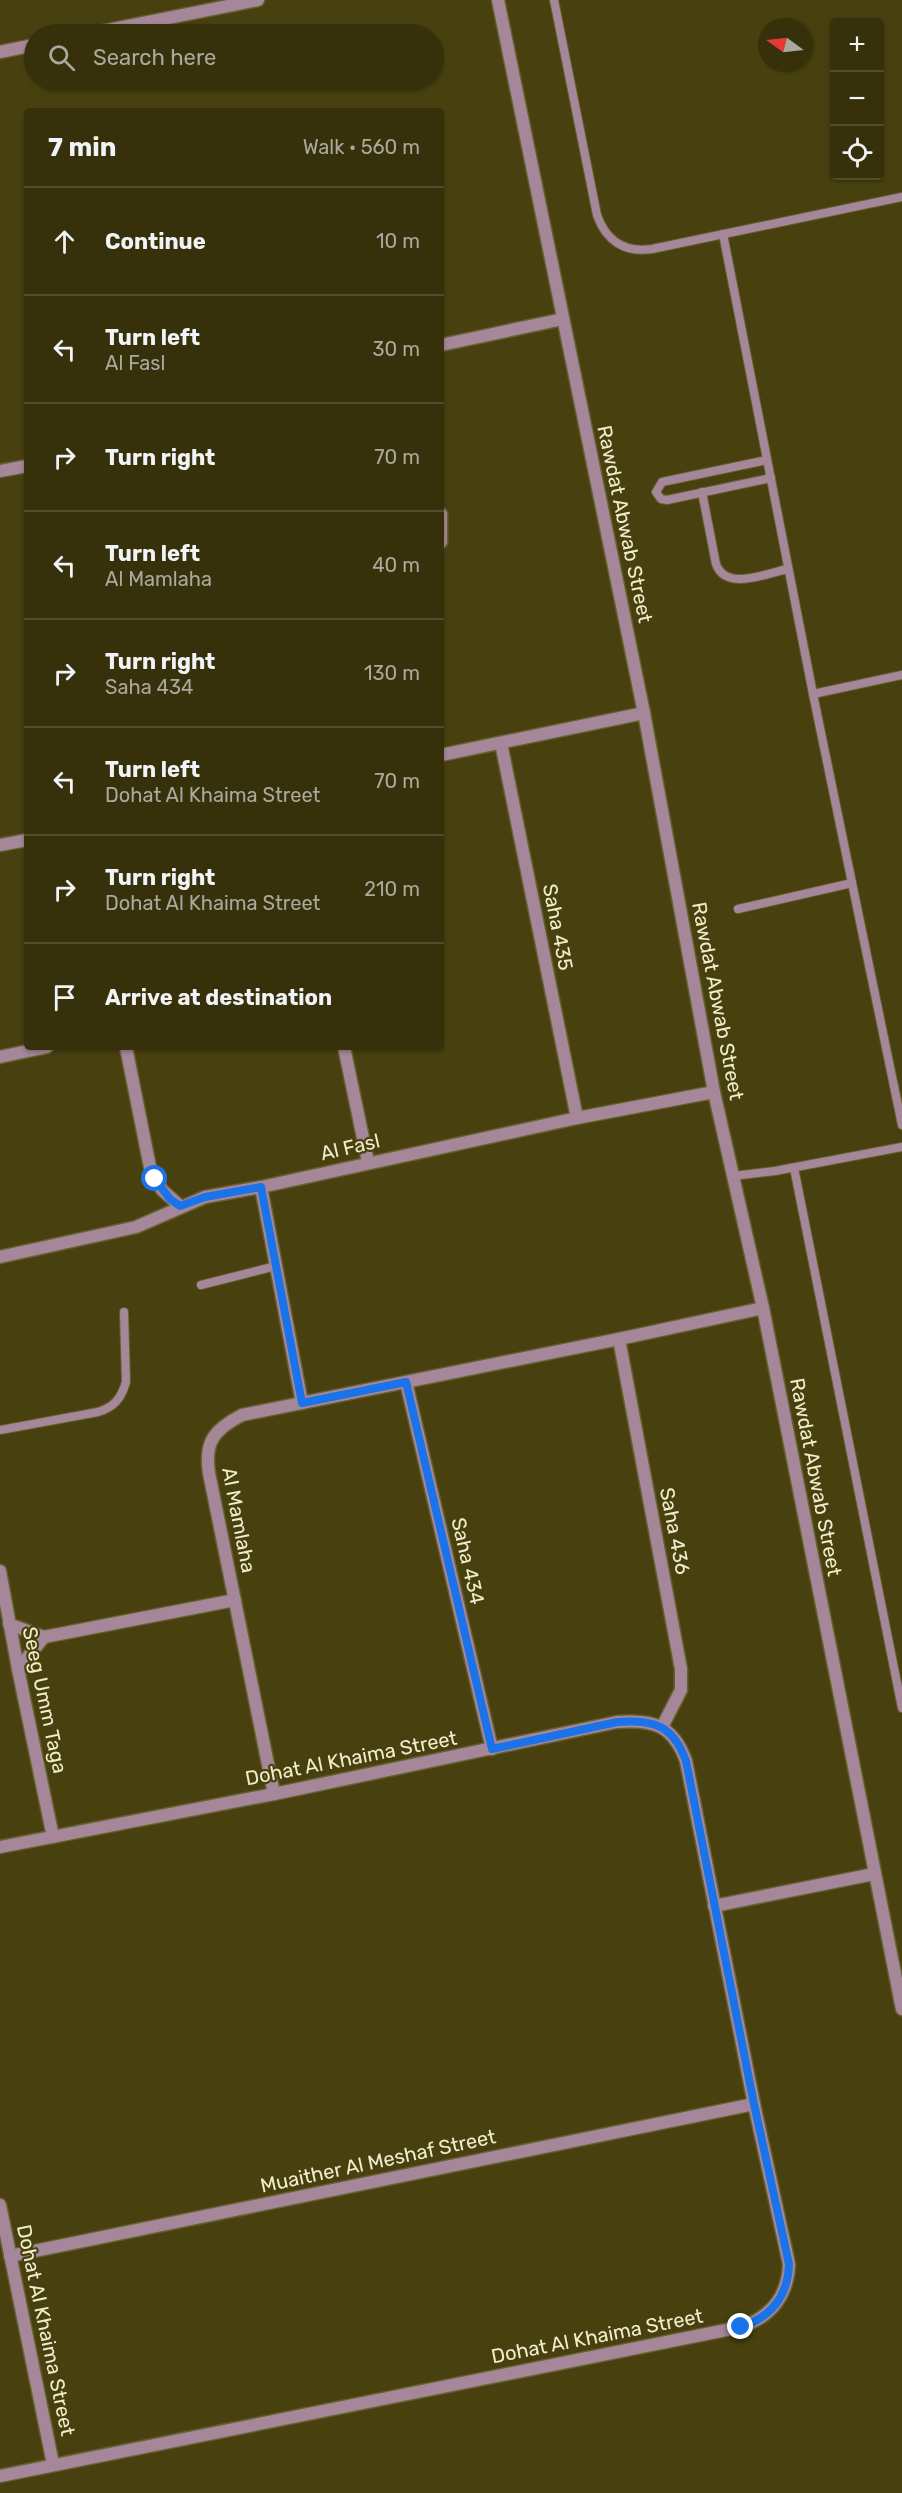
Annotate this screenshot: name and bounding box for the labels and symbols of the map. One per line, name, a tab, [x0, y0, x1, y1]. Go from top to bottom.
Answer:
north arrow	[758, 18, 812, 72]
street label: Rawdat Abwab Street	[592, 423, 658, 625]
street label: Saha 435	[538, 882, 578, 972]
street label: Rawdat Abwab Street	[687, 900, 749, 1102]
street label: Al Fasl	[318, 1129, 382, 1165]
route start	[141, 1165, 167, 1191]
street label: Rawdat Abwab Street	[785, 1376, 847, 1578]
street label: Al Mamlaha	[217, 1465, 261, 1575]
street label: Saha 436	[655, 1485, 695, 1577]
street label: Saha 434	[446, 1515, 490, 1607]
street label: Seeg Umm Taga	[18, 1624, 72, 1776]
street label: Dohat Al Khaima Street	[243, 1726, 459, 1790]
street label: Muaither Al Meshaf Street	[258, 2124, 498, 2198]
street label: Dohat Al Khaima Street	[12, 2222, 80, 2438]
street label: Dohat Al Khaima Street	[489, 2304, 705, 2368]
route end	[727, 2313, 753, 2339]

